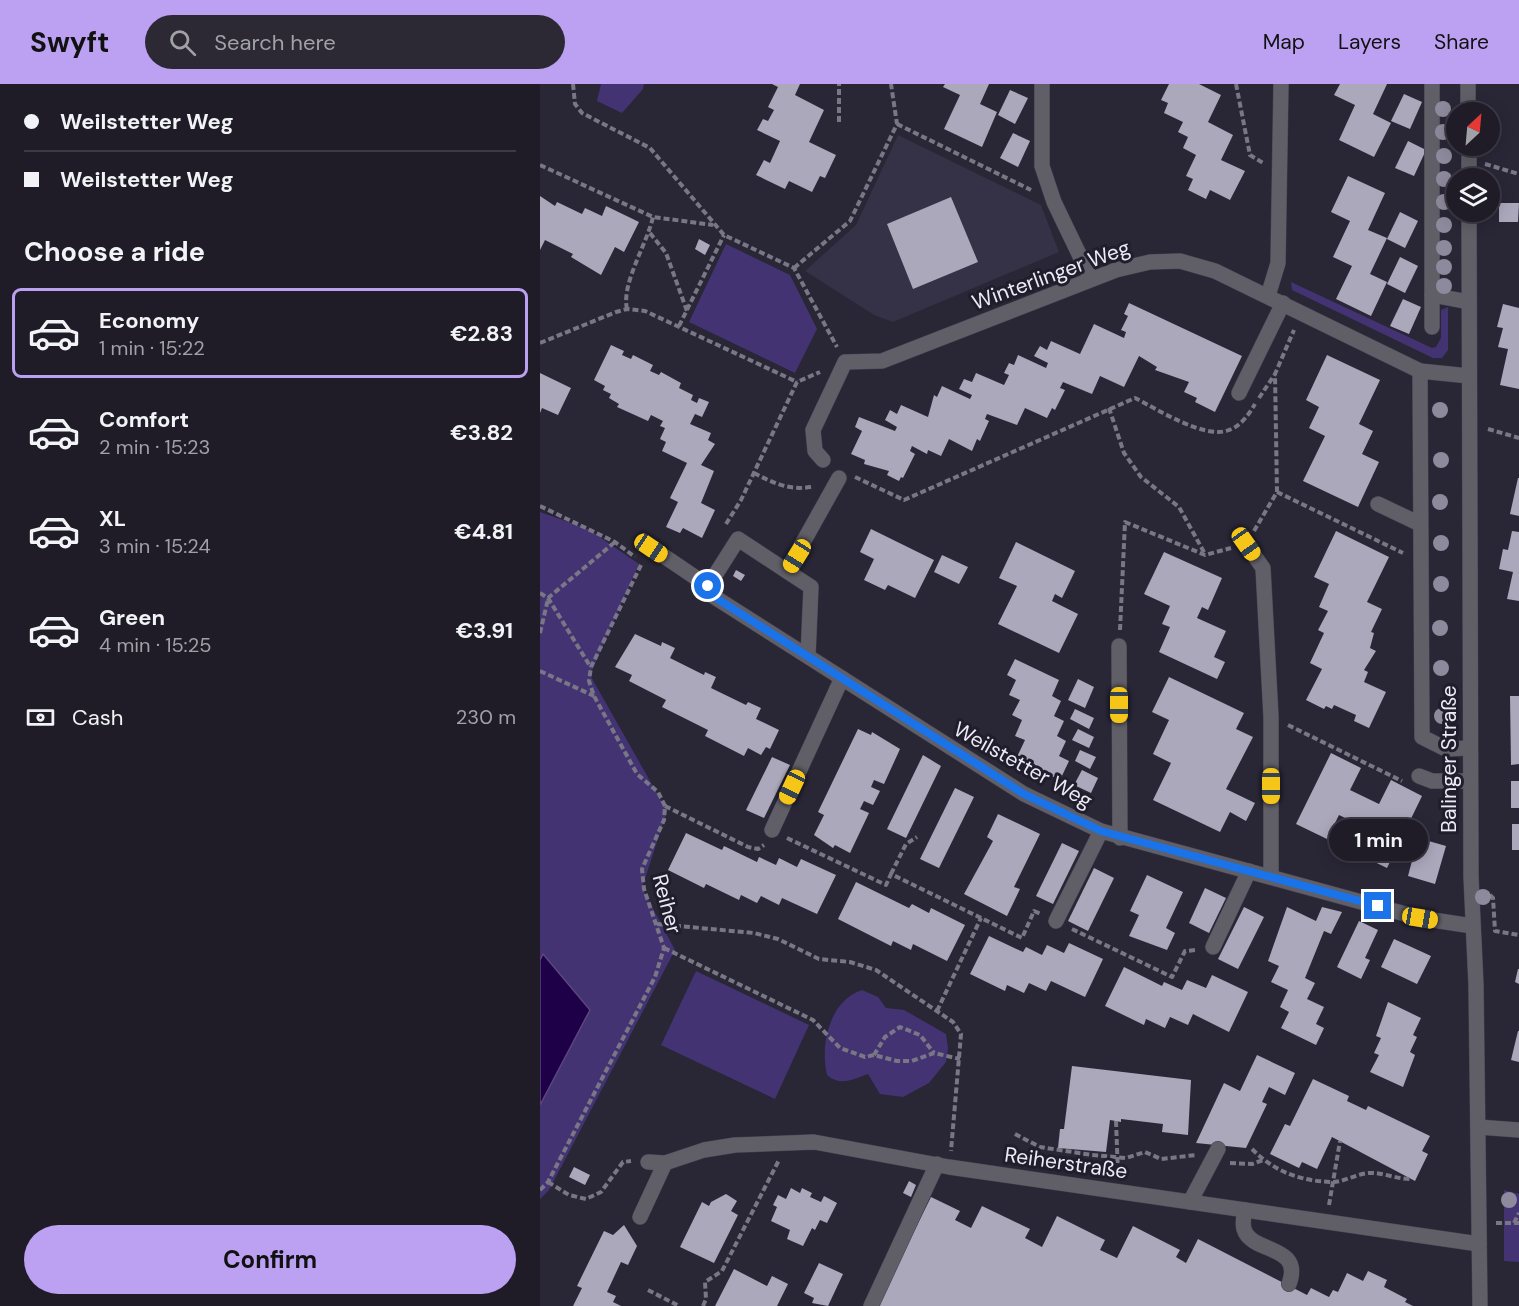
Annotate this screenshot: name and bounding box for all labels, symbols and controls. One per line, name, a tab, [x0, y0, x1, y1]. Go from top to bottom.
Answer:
search box	[145, 15, 565, 69]
text: Swyft	[30, 24, 109, 61]
icon: search	[166, 26, 199, 59]
text: Search here	[214, 28, 336, 57]
text: Map	[1263, 28, 1305, 56]
text: Layers	[1338, 28, 1401, 56]
text: Share	[1434, 28, 1489, 56]
north arrow	[1446, 102, 1500, 156]
map controls	[1446, 102, 1500, 222]
text: Weilstetter Weg	[60, 107, 234, 136]
text: Weilstetter Weg	[60, 165, 234, 194]
button: layers	[1446, 168, 1500, 222]
street label: Winterlinger Weg	[968, 233, 1134, 317]
text: Choose a ride	[24, 234, 205, 269]
icon: car	[27, 306, 81, 360]
text: Economy	[99, 306, 199, 335]
text: €2.83	[450, 319, 513, 348]
text: 1 min · 15:22	[99, 335, 205, 361]
icon: car	[27, 405, 81, 459]
text: Comfort	[99, 405, 189, 434]
text: €3.82	[450, 418, 513, 447]
text: 2 min · 15:23	[99, 434, 210, 460]
icon: car	[27, 504, 81, 558]
text: XL	[99, 504, 126, 533]
text: €4.81	[454, 517, 513, 546]
car	[1228, 524, 1264, 564]
car	[631, 530, 671, 566]
text: 3 min · 15:24	[99, 533, 211, 559]
car	[780, 536, 814, 576]
route start	[694, 572, 721, 599]
icon: car	[27, 603, 81, 657]
text: Green	[99, 603, 165, 632]
text: €3.91	[456, 616, 513, 645]
text: 4 min · 15:25	[99, 632, 211, 658]
street label: Balinger Straße	[1435, 685, 1463, 833]
car	[1110, 687, 1128, 723]
icon: cash	[24, 701, 57, 734]
text: Cash	[72, 703, 123, 732]
text: 230 m	[456, 704, 516, 730]
street label: Weilstetter Weg	[949, 715, 1098, 815]
car	[776, 767, 808, 807]
car	[1262, 768, 1280, 804]
callout: 1 min	[1328, 819, 1428, 861]
text: 1 min	[1354, 827, 1403, 853]
street label: Reiher	[646, 871, 688, 937]
route end	[1364, 892, 1391, 919]
car	[1401, 906, 1439, 930]
street label: Reiherstraße	[1003, 1141, 1129, 1185]
button: Confirm	[24, 1225, 516, 1294]

